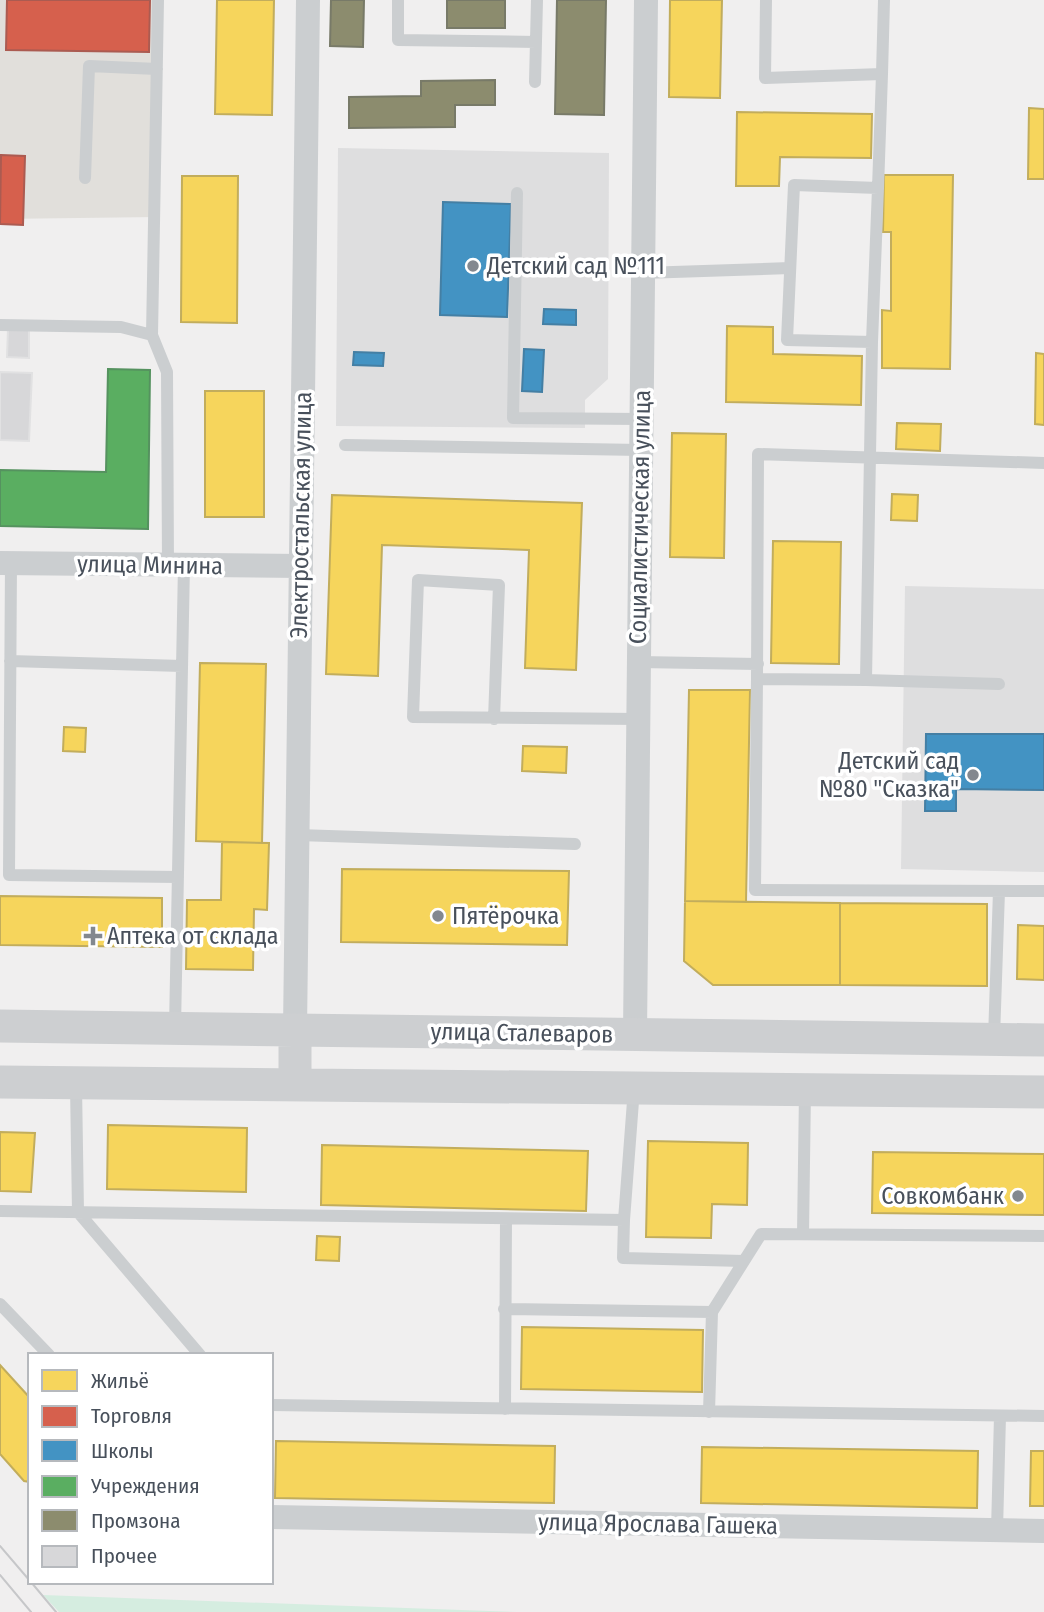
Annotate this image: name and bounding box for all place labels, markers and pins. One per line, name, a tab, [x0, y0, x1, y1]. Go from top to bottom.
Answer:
place label: Детский сад №111	[486, 252, 665, 280]
marker: Детский сад №111	[465, 258, 481, 274]
place label: Детский сад №80 "Сказка"	[819, 747, 959, 803]
marker: Детский сад №80 "Сказка"	[965, 767, 981, 783]
place label: Пятёрочка	[452, 902, 559, 930]
marker: Пятёрочка	[430, 908, 446, 924]
place label: Аптека от склада	[107, 922, 279, 950]
marker: Аптека от склада	[85, 928, 101, 944]
place label: Совкомбанк	[881, 1182, 1005, 1210]
marker: Совкомбанк	[1010, 1188, 1026, 1204]

